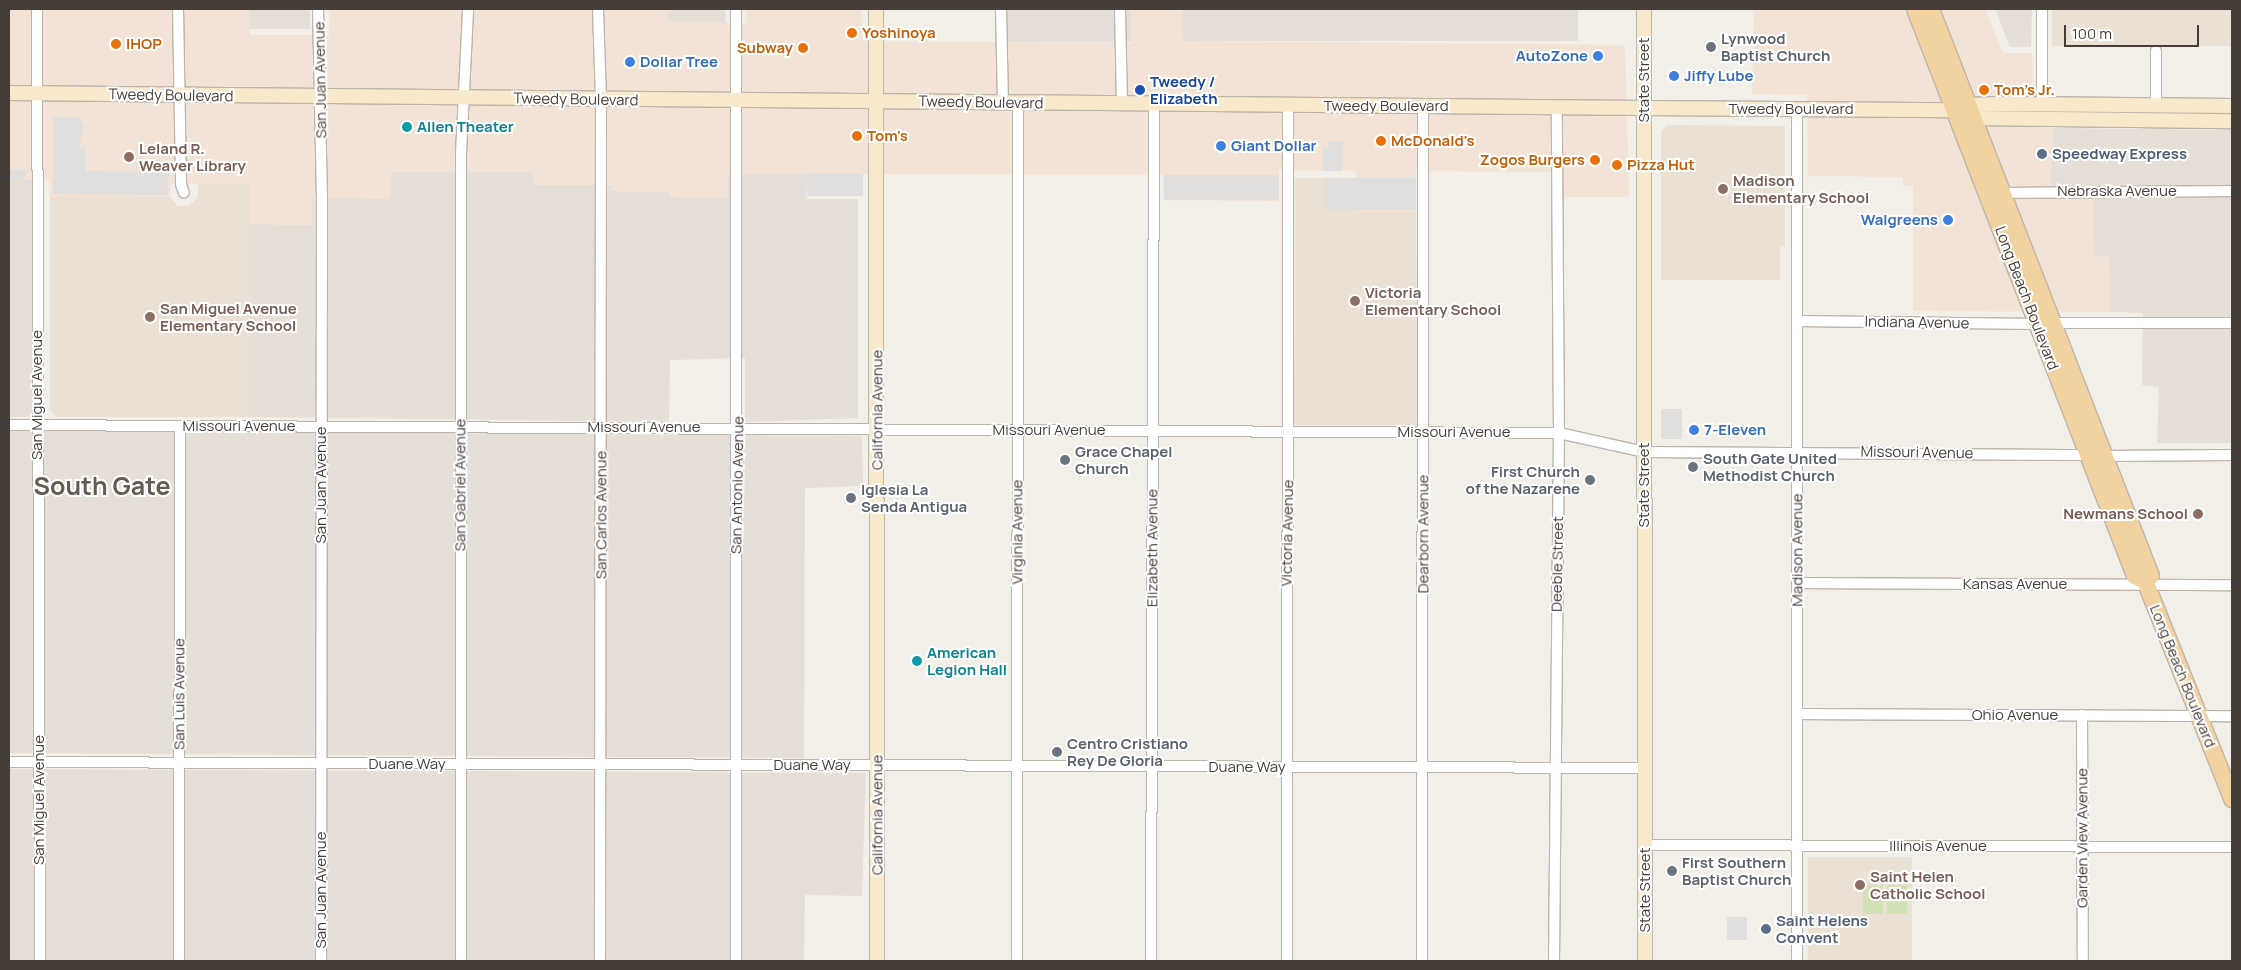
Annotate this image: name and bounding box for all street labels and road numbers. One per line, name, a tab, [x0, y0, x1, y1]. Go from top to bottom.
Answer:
street label: San Juan Avenue	[310, 21, 330, 139]
street label: State Street	[1635, 37, 1653, 123]
street label: Tweedy Boulevard	[108, 85, 234, 105]
street label: Tweedy Boulevard	[513, 89, 639, 109]
street label: Tweedy Boulevard	[918, 92, 1044, 112]
street label: Tweedy Boulevard	[1323, 97, 1449, 115]
street label: Tweedy Boulevard	[1728, 100, 1854, 118]
street label: Nebraska Avenue	[2057, 182, 2177, 200]
street label: Long Beach Boulevard	[1991, 224, 2063, 372]
street label: Indiana Avenue	[1865, 312, 1969, 332]
street label: San Miguel Avenue	[28, 330, 46, 460]
street label: California Avenue	[868, 350, 886, 470]
street label: San Antonio Avenue	[727, 416, 747, 554]
street label: Missouri Avenue	[183, 417, 295, 435]
street label: Missouri Avenue	[588, 418, 700, 436]
street label: San Gabriel Avenue	[451, 419, 469, 551]
street label: Missouri Avenue	[993, 421, 1105, 439]
street label: Missouri Avenue	[1398, 423, 1510, 441]
street label: San Juan Avenue	[312, 427, 330, 543]
street label: State Street	[1635, 442, 1653, 528]
street label: Missouri Avenue	[1860, 442, 1974, 462]
street label: San Carlos Avenue	[592, 451, 610, 579]
street label: Dearborn Avenue	[1414, 475, 1432, 593]
street label: Victoria Avenue	[1277, 479, 1297, 587]
street label: Virginia Avenue	[1008, 480, 1026, 584]
street label: Elizabeth Avenue	[1143, 489, 1161, 607]
street label: Madison Avenue	[1788, 493, 1806, 607]
street label: Deeble Street	[1547, 516, 1567, 612]
street label: Kansas Avenue	[1963, 575, 2067, 593]
street label: Long Beach Boulevard	[2146, 602, 2220, 750]
street label: San Luis Avenue	[170, 638, 188, 750]
street label: Ohio Avenue	[1972, 706, 2058, 724]
street label: San Miguel Avenue	[30, 735, 48, 865]
street label: Duane Way	[368, 755, 446, 773]
street label: California Avenue	[868, 755, 886, 875]
street label: Duane Way	[773, 756, 851, 774]
street label: Duane Way	[1208, 758, 1286, 776]
street label: Garden View Avenue	[2073, 768, 2091, 908]
street label: San Juan Avenue	[312, 832, 330, 948]
street label: Illinois Avenue	[1889, 837, 1987, 855]
street label: State Street	[1636, 847, 1654, 933]

